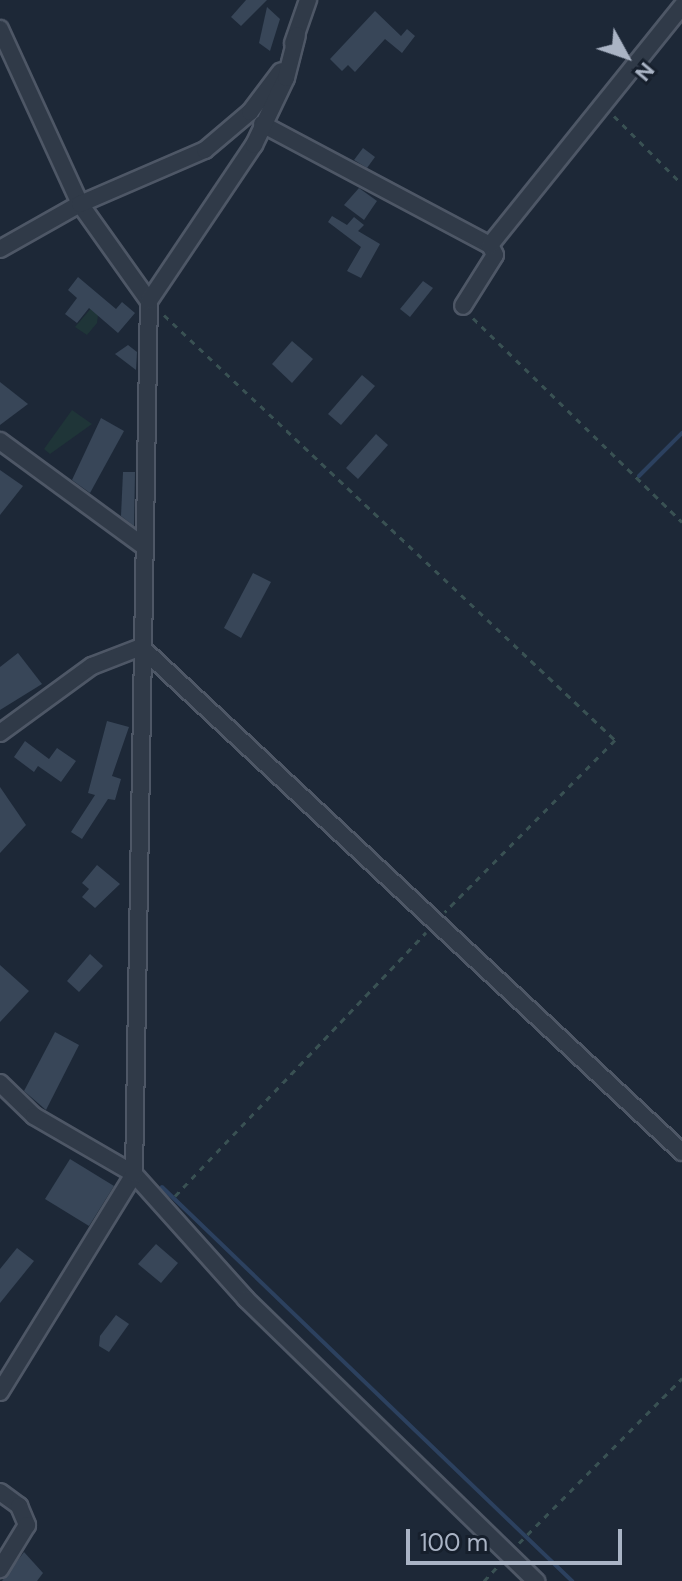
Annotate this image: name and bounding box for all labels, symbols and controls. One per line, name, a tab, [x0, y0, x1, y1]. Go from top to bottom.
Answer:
north arrow	[586, 16, 666, 96]
text: N	[629, 56, 661, 87]
scale bar	[410, 1513, 626, 1563]
text: 100 m	[420, 1527, 488, 1558]

